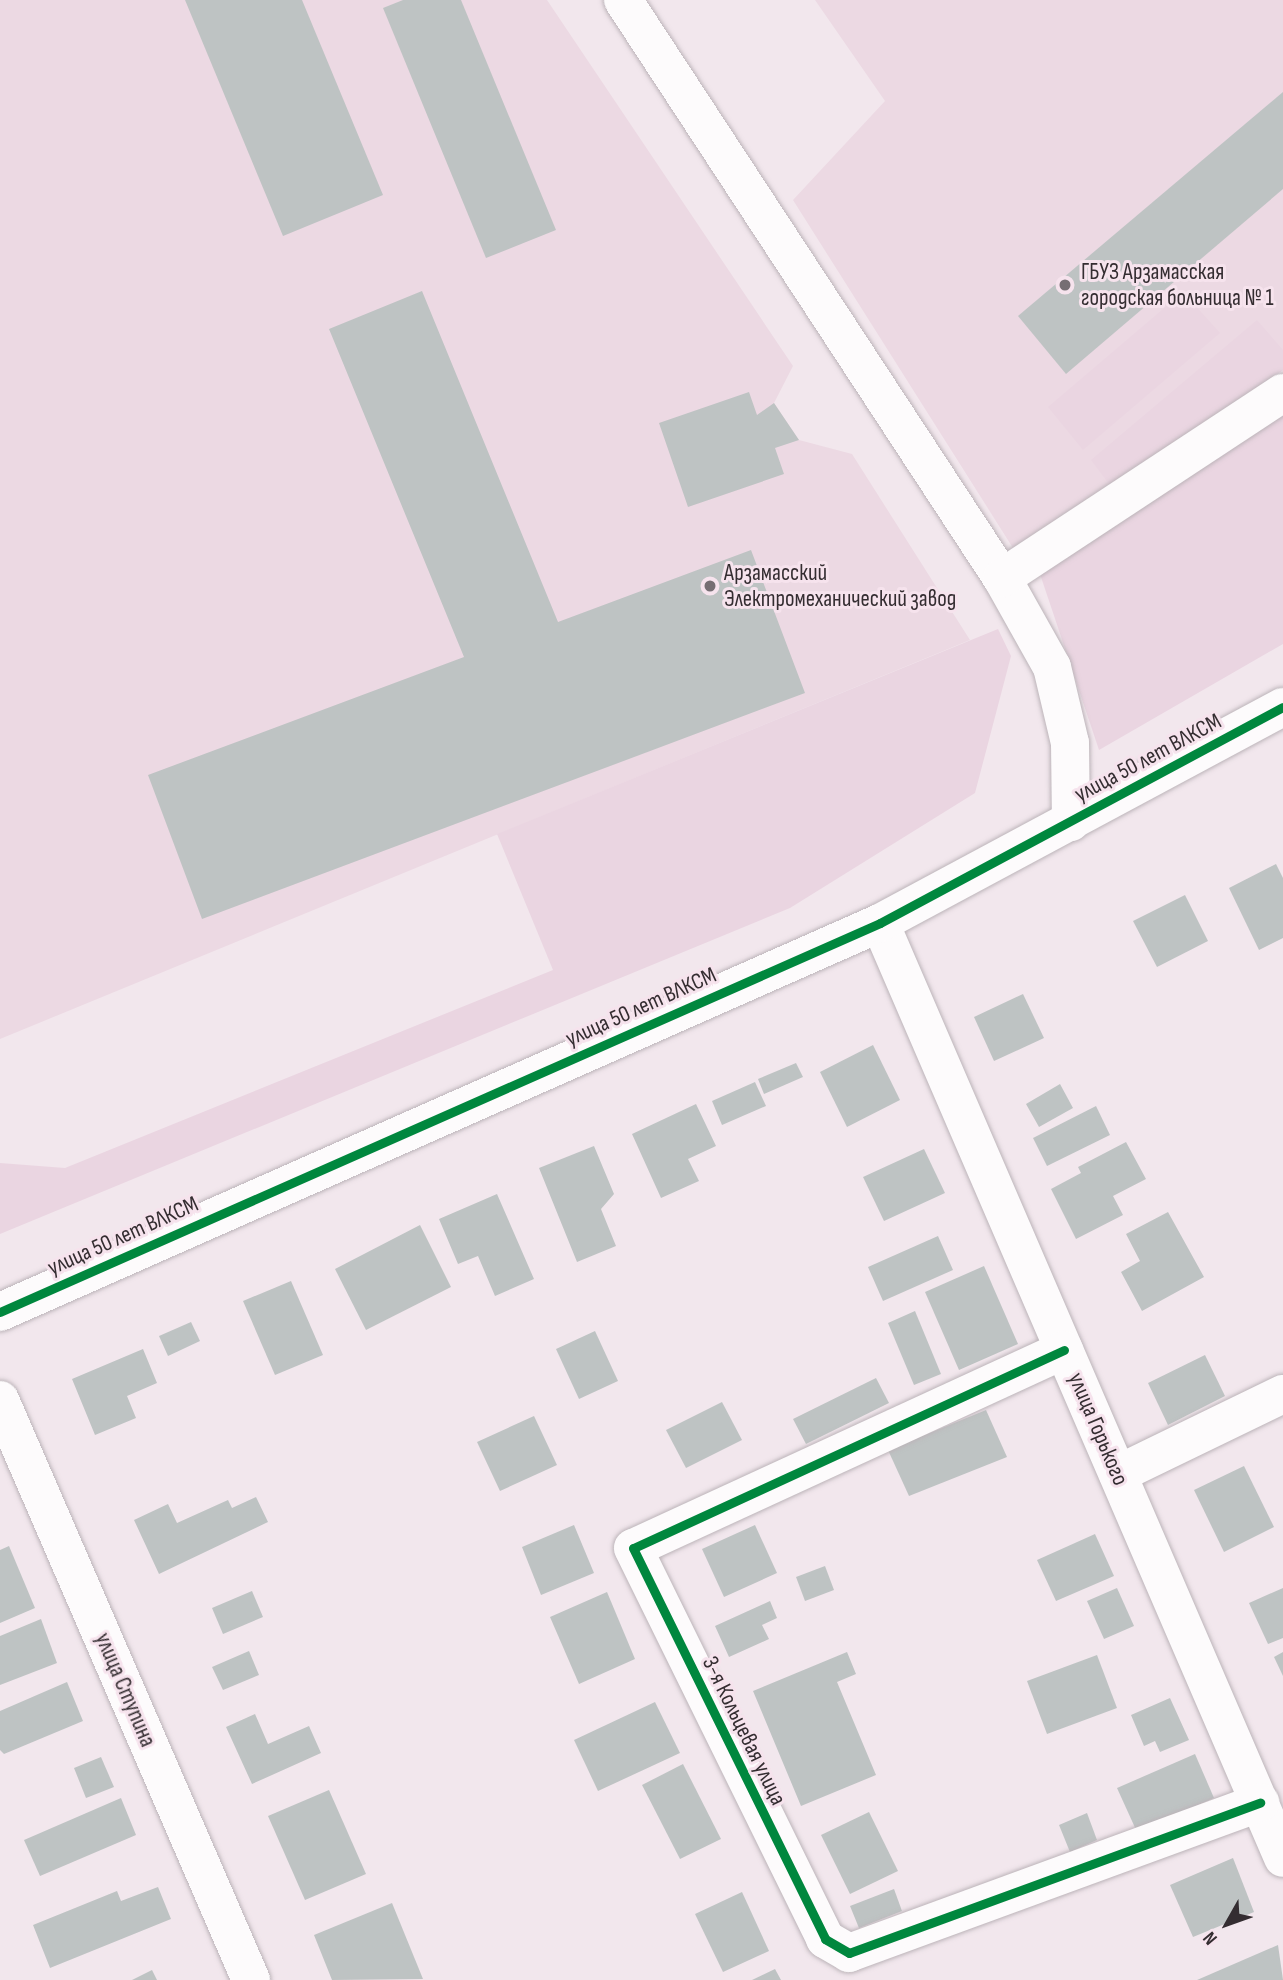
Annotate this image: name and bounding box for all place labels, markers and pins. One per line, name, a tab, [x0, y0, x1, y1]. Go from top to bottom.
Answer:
place label: ГБУЗ Арзамасская городская больница № 1	[1081, 258, 1273, 312]
marker: ГБУЗ Арзамасская городская больница № 1	[1055, 275, 1075, 295]
place label: Арзамасский Электромеханический завод	[724, 559, 956, 613]
marker: Арзамасский Электромеханический завод	[702, 578, 718, 594]

